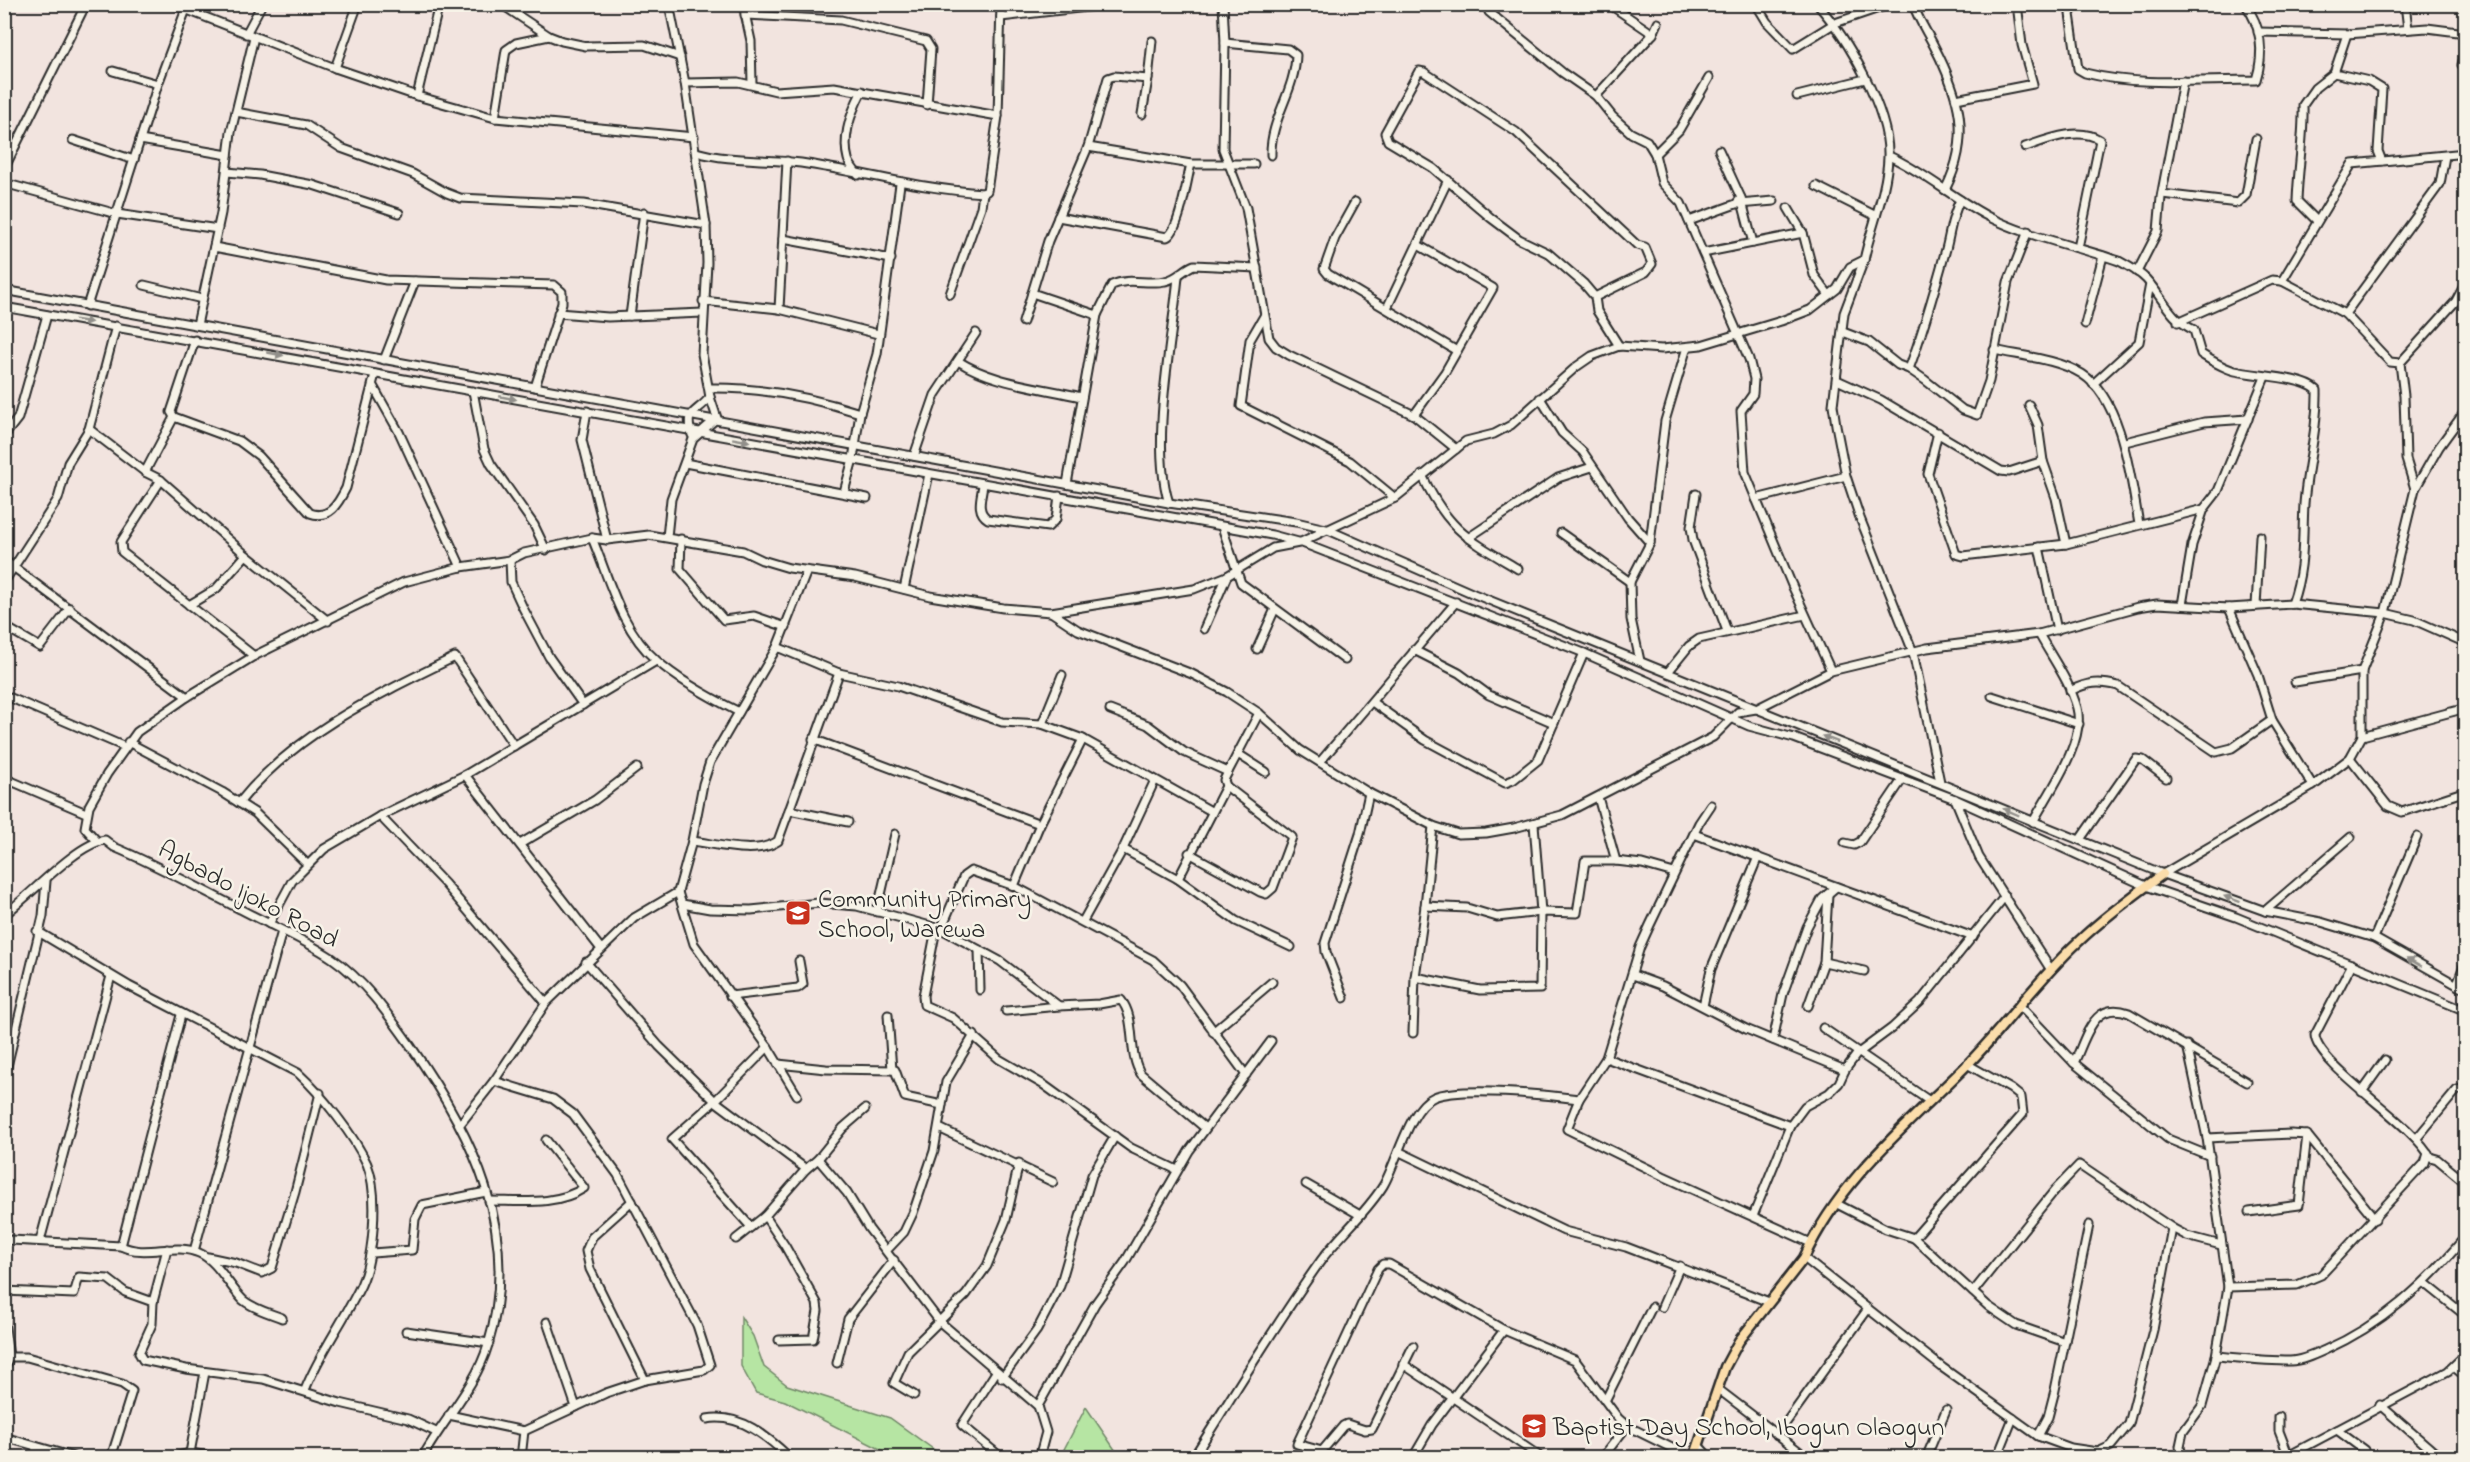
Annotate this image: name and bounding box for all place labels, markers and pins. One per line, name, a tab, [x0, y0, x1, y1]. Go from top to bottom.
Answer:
place label: Community Primary School, Warewa	[818, 882, 1031, 950]
school or university icon: Community Primary School, Warewa	[783, 898, 813, 928]
place label: Baptist Day School, Ibogun Olaogun	[1552, 1410, 1944, 1448]
school or university icon: Baptist Day School, Ibogun Olaogun	[1519, 1411, 1549, 1441]

